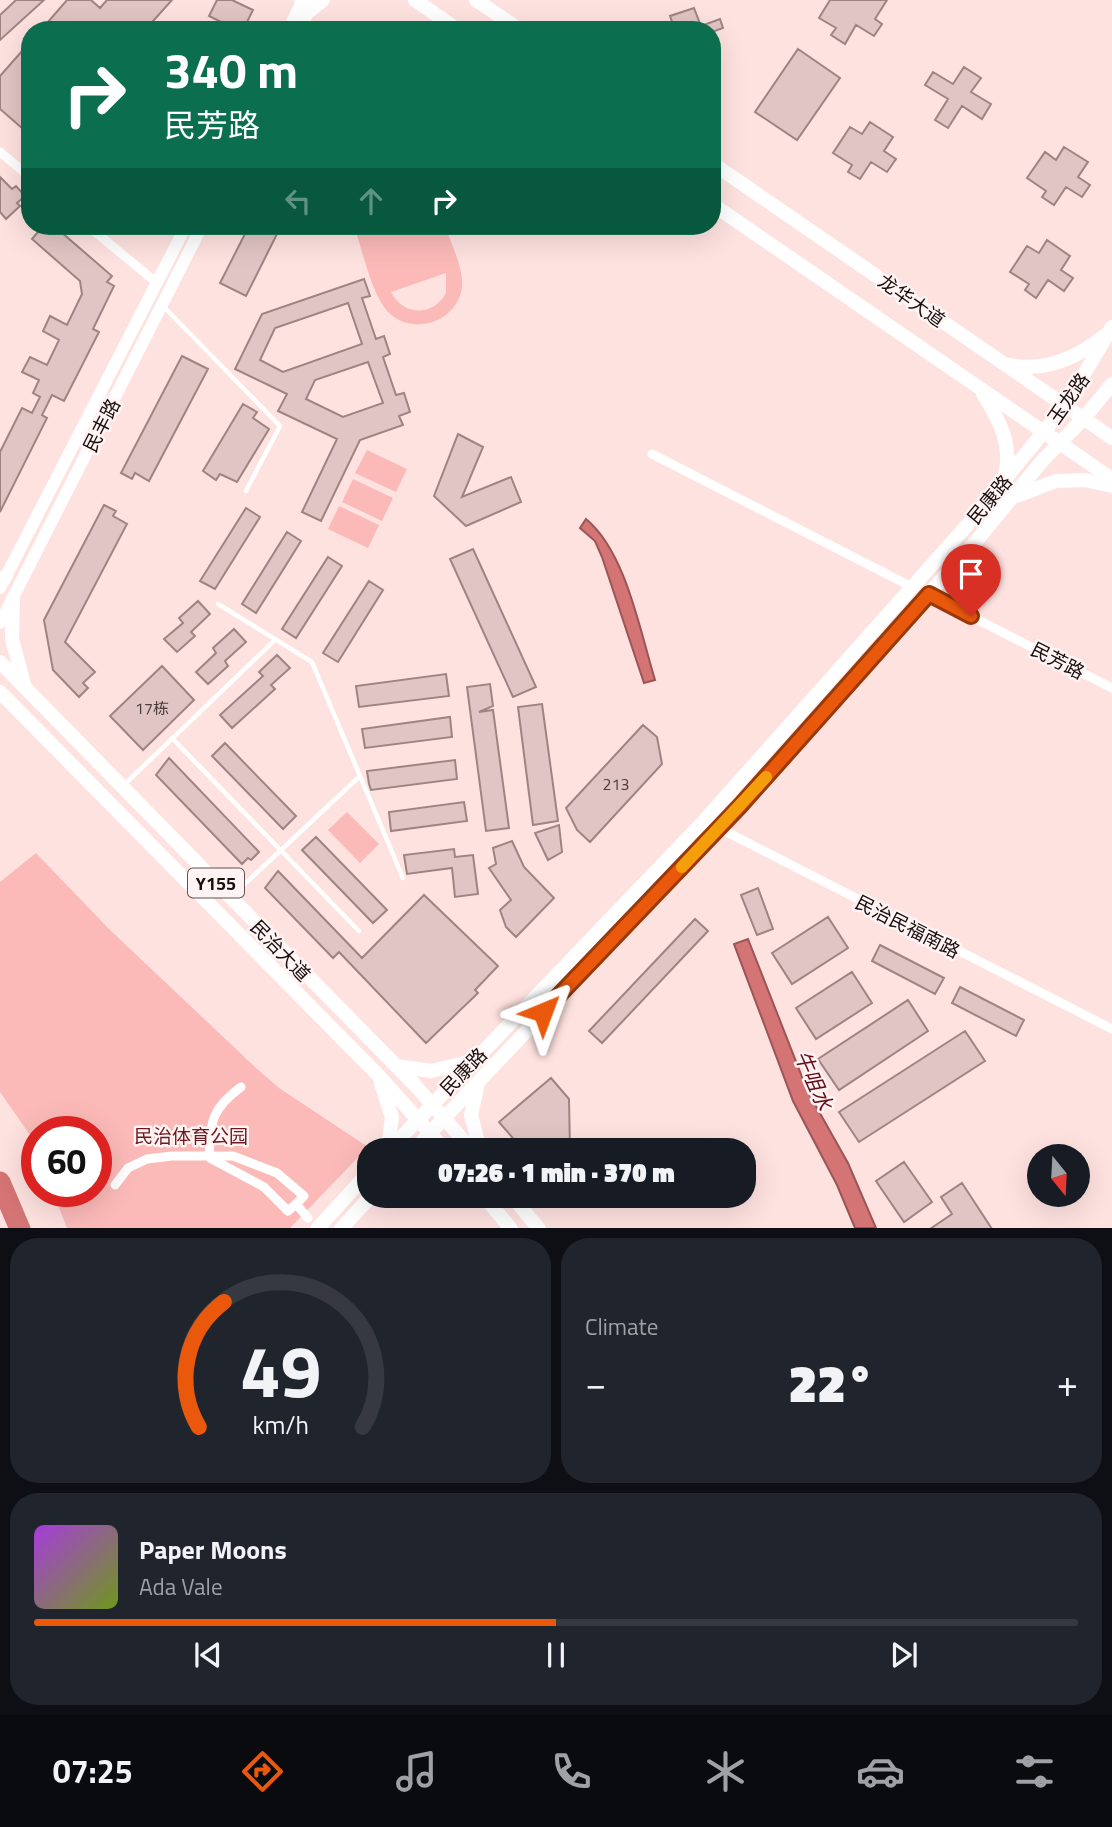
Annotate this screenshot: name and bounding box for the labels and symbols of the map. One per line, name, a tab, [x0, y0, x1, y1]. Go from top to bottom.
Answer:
street label: 龙华大道	[873, 266, 951, 334]
street label: 玉龙路	[1040, 366, 1096, 430]
street label: 民丰路	[75, 393, 127, 457]
street label: 民康路	[960, 468, 1018, 530]
pin	[941, 544, 1001, 616]
street label: 民芳路	[1026, 634, 1090, 686]
house number: 17栋	[135, 696, 169, 720]
house number: 213	[603, 772, 629, 796]
road number: Y155	[188, 868, 244, 898]
street label: 民治民福南路	[851, 887, 965, 965]
street label: 民治大道	[244, 913, 318, 987]
position arrow	[506, 975, 580, 1049]
street label: 民康路	[433, 1040, 493, 1102]
water label: 牛咀水	[787, 1045, 842, 1116]
speed limit sign: 60	[21, 1116, 112, 1207]
park label: 民治体育公园	[134, 1121, 248, 1150]
north arrow	[1027, 1144, 1090, 1208]

